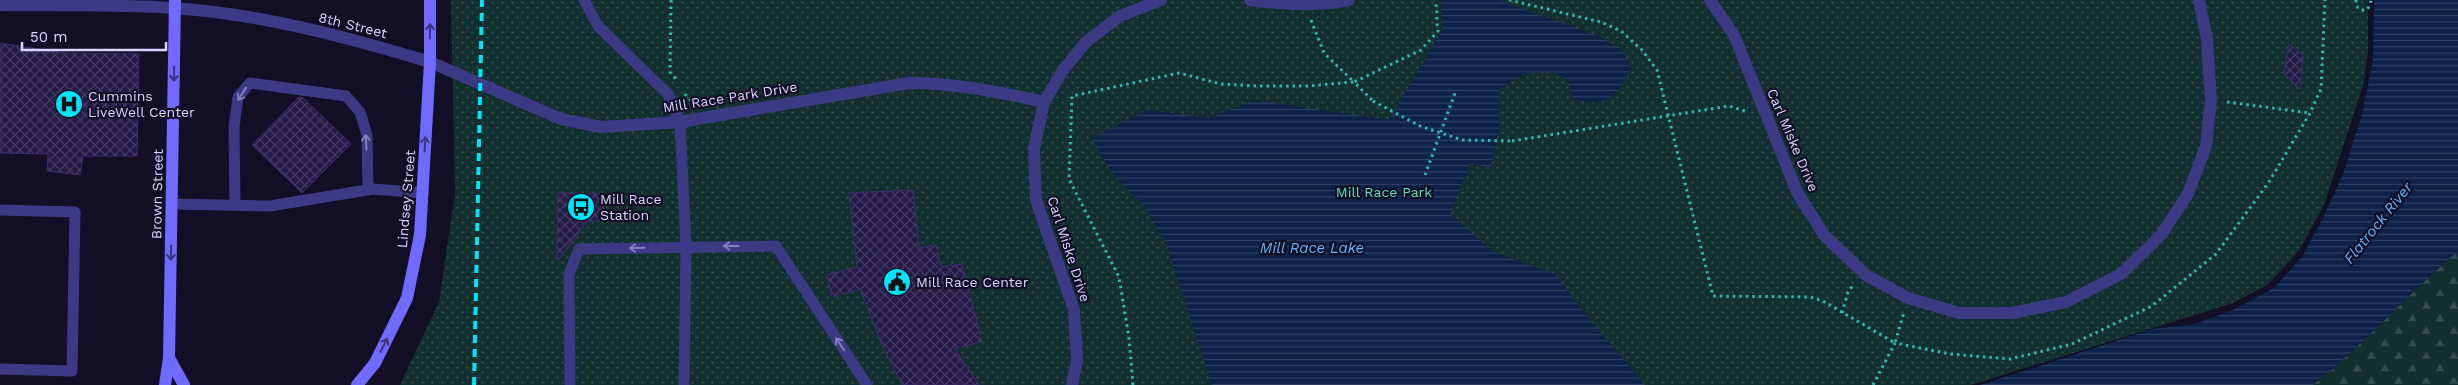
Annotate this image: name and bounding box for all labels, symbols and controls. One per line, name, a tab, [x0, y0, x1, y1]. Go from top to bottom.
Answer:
street label: 8th Street	[317, 9, 389, 41]
scale bar	[22, 20, 166, 52]
one-way arrow	[425, 23, 435, 40]
text: 50 m	[30, 28, 67, 46]
one-way arrow	[169, 66, 179, 82]
street label: Mill Race Park Drive	[662, 78, 798, 116]
street label: Carl Miske Drive	[1764, 86, 1822, 194]
one-way arrow	[237, 87, 247, 101]
place label: Cummins LiveWell Center	[88, 88, 195, 120]
hospital icon: Cummins LiveWell Center	[54, 89, 84, 119]
one-way arrow	[362, 134, 371, 150]
one-way arrow	[421, 136, 430, 152]
street label: Brown Street	[148, 149, 166, 239]
street label: Lindsey Street	[394, 149, 418, 249]
water label: Flatrock River	[2340, 178, 2417, 267]
park label: Mill Race Park	[1336, 184, 1432, 200]
place label: Mill Race Station	[600, 191, 662, 223]
bus stop icon: Mill Race Station	[566, 192, 596, 222]
street label: Carl Miske Drive	[1044, 194, 1094, 304]
water label: Mill Race Lake	[1260, 239, 1364, 257]
one-way arrow	[723, 241, 740, 251]
one-way arrow	[629, 243, 645, 252]
one-way arrow	[166, 244, 176, 260]
public building icon: Mill Race Center	[882, 267, 912, 297]
place label: Mill Race Center	[916, 274, 1029, 290]
one-way arrow	[835, 337, 846, 351]
one-way arrow	[380, 338, 389, 353]

